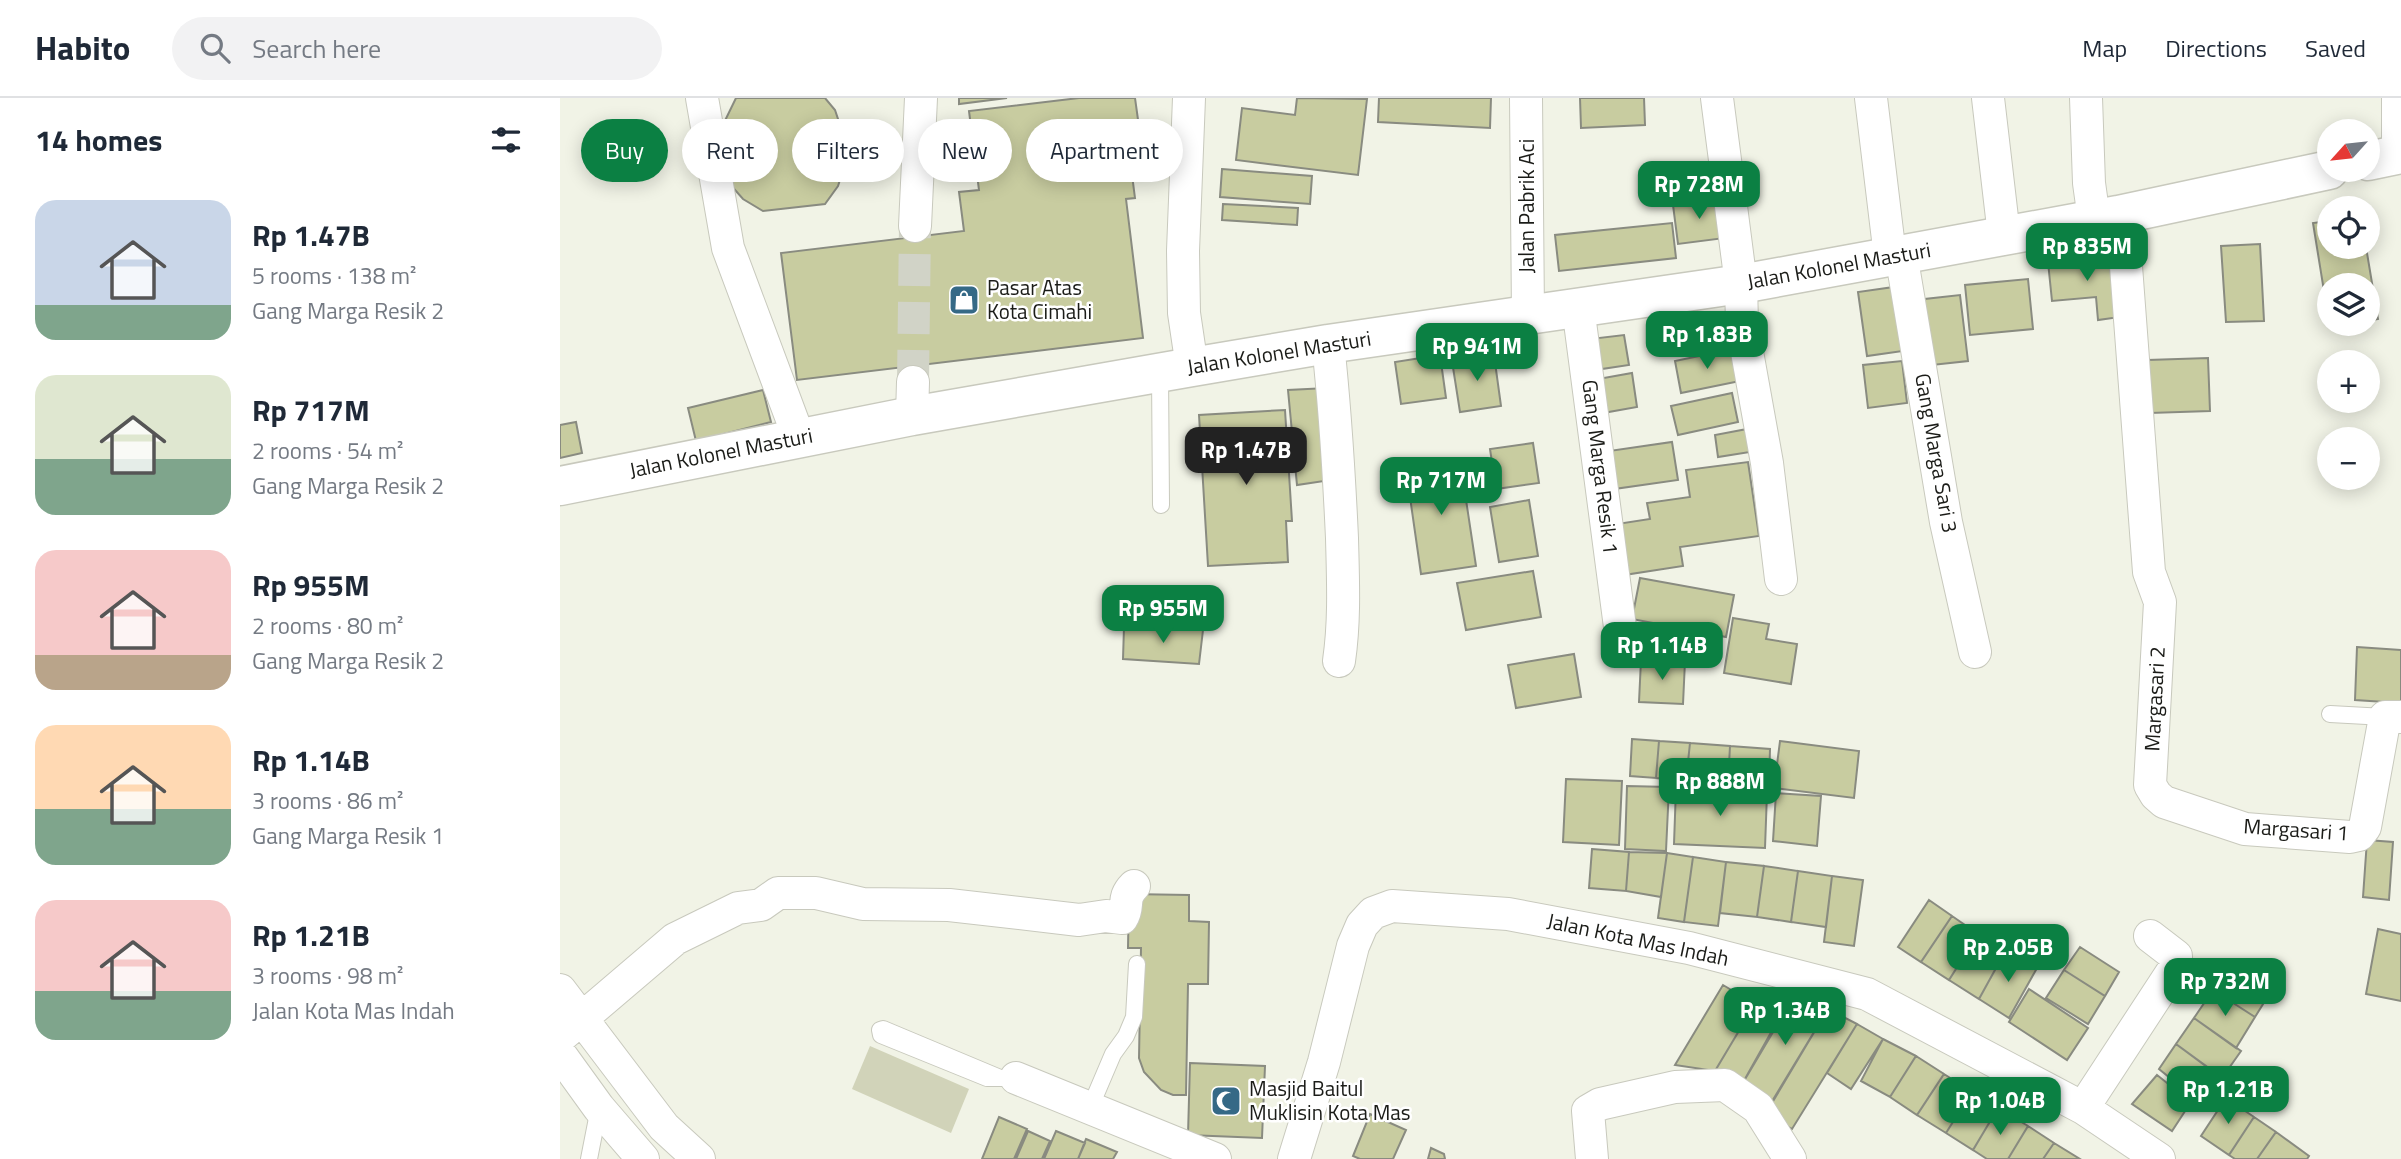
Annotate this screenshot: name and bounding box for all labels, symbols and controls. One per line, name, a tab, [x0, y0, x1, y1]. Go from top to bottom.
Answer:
search box	[172, 17, 662, 80]
text: Habito	[35, 23, 130, 73]
icon: search	[196, 29, 234, 67]
text: Search here	[252, 29, 381, 68]
text: Map	[2082, 30, 2127, 66]
text: Directions	[2165, 30, 2267, 66]
text: Saved	[2305, 30, 2366, 66]
text: 14 homes	[35, 117, 162, 163]
chip: Buy	[581, 119, 668, 182]
chip: Rent	[682, 119, 778, 182]
chip: Filters	[792, 119, 904, 182]
chip: New	[918, 119, 1012, 182]
chip: Apartment	[1026, 119, 1183, 182]
north arrow	[2317, 119, 2380, 182]
map controls	[2317, 119, 2380, 490]
icon: filters	[487, 121, 525, 159]
street label: Jalan Pabrik Aci	[1510, 139, 1542, 273]
pin: Rp 728M	[1634, 162, 1764, 221]
text: Rp 728M	[1654, 166, 1744, 201]
button: locate	[2317, 196, 2380, 259]
text: Rp 1.47B	[252, 212, 370, 258]
pin: Rp 835M	[2022, 223, 2152, 283]
icon: home	[91, 228, 175, 312]
text: Rp 835M	[2042, 228, 2132, 263]
street label: Jalan Kolonel Masturi	[1744, 233, 1933, 297]
text: 5 rooms · 138 m²	[252, 258, 416, 293]
place label: Pasar Atas Kota Cimahi	[987, 271, 1092, 327]
button: layers	[2317, 273, 2380, 336]
shop icon: Pasar Atas Kota Cimahi	[947, 283, 981, 317]
text: Gang Marga Resik 2	[252, 293, 444, 328]
pin: Rp 1.83B	[1635, 312, 1779, 371]
text: Rp 1.83B	[1662, 316, 1752, 351]
street label: Jalan Kolonel Masturi	[1184, 322, 1373, 382]
pin: Rp 941M	[1412, 324, 1542, 383]
text: Rp 941M	[1432, 328, 1522, 363]
button: +	[2317, 350, 2380, 413]
street label: Gang Marga Sari 3	[1907, 371, 1967, 535]
street label: Gang Marga Resik 1	[1574, 378, 1628, 556]
text: Rp 717M	[252, 387, 370, 433]
icon: home	[91, 403, 175, 487]
street label: Jalan Kolonel Masturi	[626, 419, 815, 485]
button: −	[2317, 427, 2380, 490]
pin: Rp 1.47B	[1174, 428, 1318, 487]
text: Rp 1.47B	[1201, 432, 1291, 467]
text: 2 rooms · 54 m²	[252, 433, 403, 468]
pin: Rp 717M	[1376, 458, 1506, 517]
text: Rp 717M	[1396, 462, 1486, 497]
text: Gang Marga Resik 2	[252, 468, 444, 503]
text: Rp 955M	[252, 562, 370, 608]
icon: home	[91, 578, 175, 662]
pin: Rp 955M	[1098, 586, 1228, 645]
text: Rp 955M	[1118, 590, 1208, 625]
text: 2 rooms · 80 m²	[252, 608, 403, 643]
pin: Rp 1.14B	[1590, 622, 1734, 682]
text: Rp 1.14B	[1617, 627, 1707, 662]
text: Gang Marga Resik 2	[252, 643, 444, 678]
street label: Margasari 2	[2135, 646, 2173, 752]
text: Rp 1.14B	[252, 737, 370, 783]
icon: home	[91, 753, 175, 837]
pin: Rp 888M	[1655, 758, 1785, 818]
text: Rp 888M	[1675, 763, 1765, 798]
text: 3 rooms · 86 m²	[252, 783, 403, 818]
street label: Margasari 1	[2243, 809, 2350, 849]
text: Gang Marga Resik 1	[252, 818, 444, 853]
street label: Jalan Kota Mas Indah	[1544, 904, 1732, 974]
text: Rp 1.21B	[252, 912, 370, 958]
pin: Rp 2.05B	[1936, 924, 2080, 984]
icon: home	[91, 928, 175, 1012]
text: Rp 2.05B	[1963, 929, 2053, 964]
text: 3 rooms · 98 m²	[252, 958, 403, 993]
pin: Rp 732M	[2160, 958, 2290, 1018]
text: Rp 732M	[2180, 963, 2270, 998]
pin: Rp 1.34B	[1713, 988, 1857, 1047]
text: Rp 1.34B	[1740, 992, 1830, 1027]
text: Jalan Kota Mas Indah	[252, 993, 455, 1028]
pin: Rp 1.21B	[2156, 1066, 2300, 1126]
text: Rp 1.21B	[2183, 1071, 2273, 1106]
place label: Masjid Baitul Muklisin Kota Mas	[1249, 1072, 1411, 1128]
pin: Rp 1.04B	[1928, 1077, 2072, 1137]
text: Rp 1.04B	[1955, 1082, 2045, 1117]
mosque icon: Masjid Baitul Muklisin Kota Mas	[1209, 1084, 1243, 1118]

